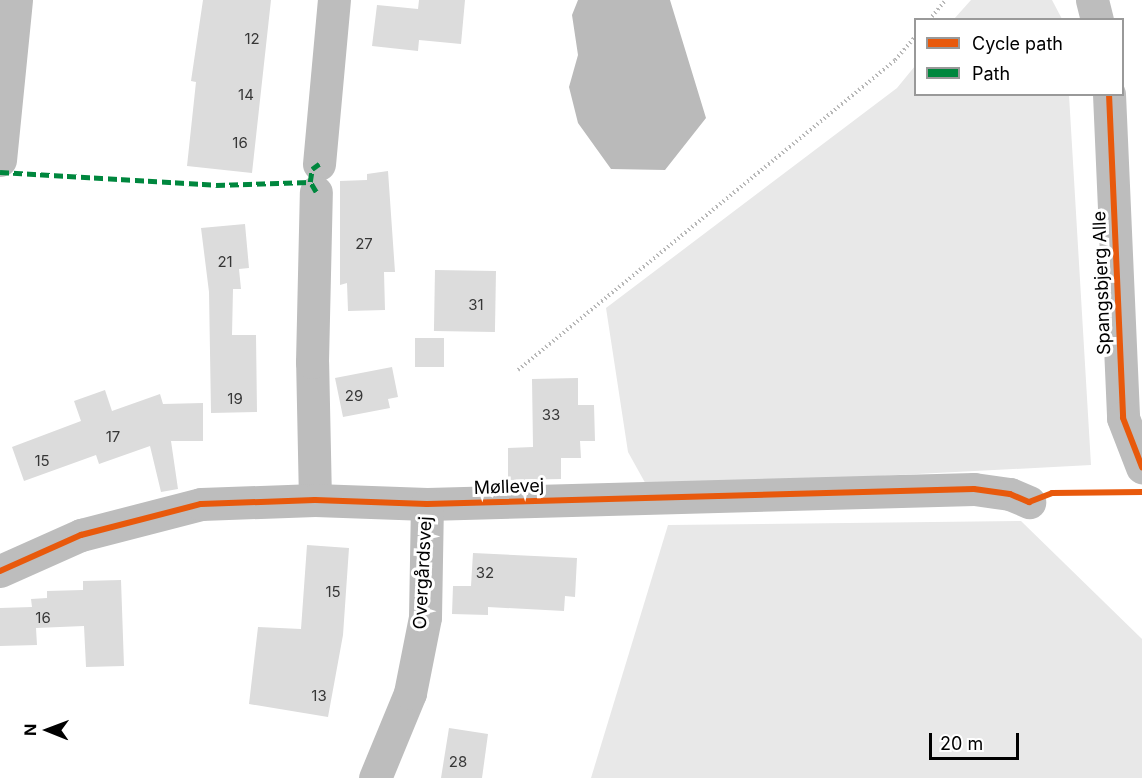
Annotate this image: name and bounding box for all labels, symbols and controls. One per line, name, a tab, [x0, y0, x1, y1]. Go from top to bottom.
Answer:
legend	[914, 18, 1124, 96]
house number: 12	[244, 30, 260, 48]
text: Cycle path	[972, 33, 1063, 54]
text: Path	[972, 63, 1010, 84]
house number: 14	[238, 86, 254, 104]
house number: 16	[232, 134, 248, 152]
street label: Spangsbjerg Alle	[1089, 211, 1115, 355]
house number: 27	[355, 235, 373, 253]
house number: 21	[217, 253, 233, 271]
house number: 31	[468, 296, 484, 314]
house number: 29	[345, 387, 363, 405]
house number: 19	[227, 390, 243, 408]
house number: 33	[542, 406, 560, 424]
house number: 17	[106, 428, 120, 446]
house number: 15	[34, 452, 50, 470]
street label: Møllevej	[473, 475, 545, 499]
street label: Overgårdsvej	[409, 516, 437, 630]
house number: 32	[476, 564, 494, 582]
house number: 15	[325, 583, 341, 601]
house number: 16	[35, 609, 51, 627]
house number: 13	[311, 687, 327, 705]
north arrow	[18, 700, 78, 760]
scale bar	[932, 721, 1022, 759]
text: N	[20, 723, 40, 736]
text: 20 m	[940, 733, 983, 754]
house number: 28	[449, 753, 467, 771]

